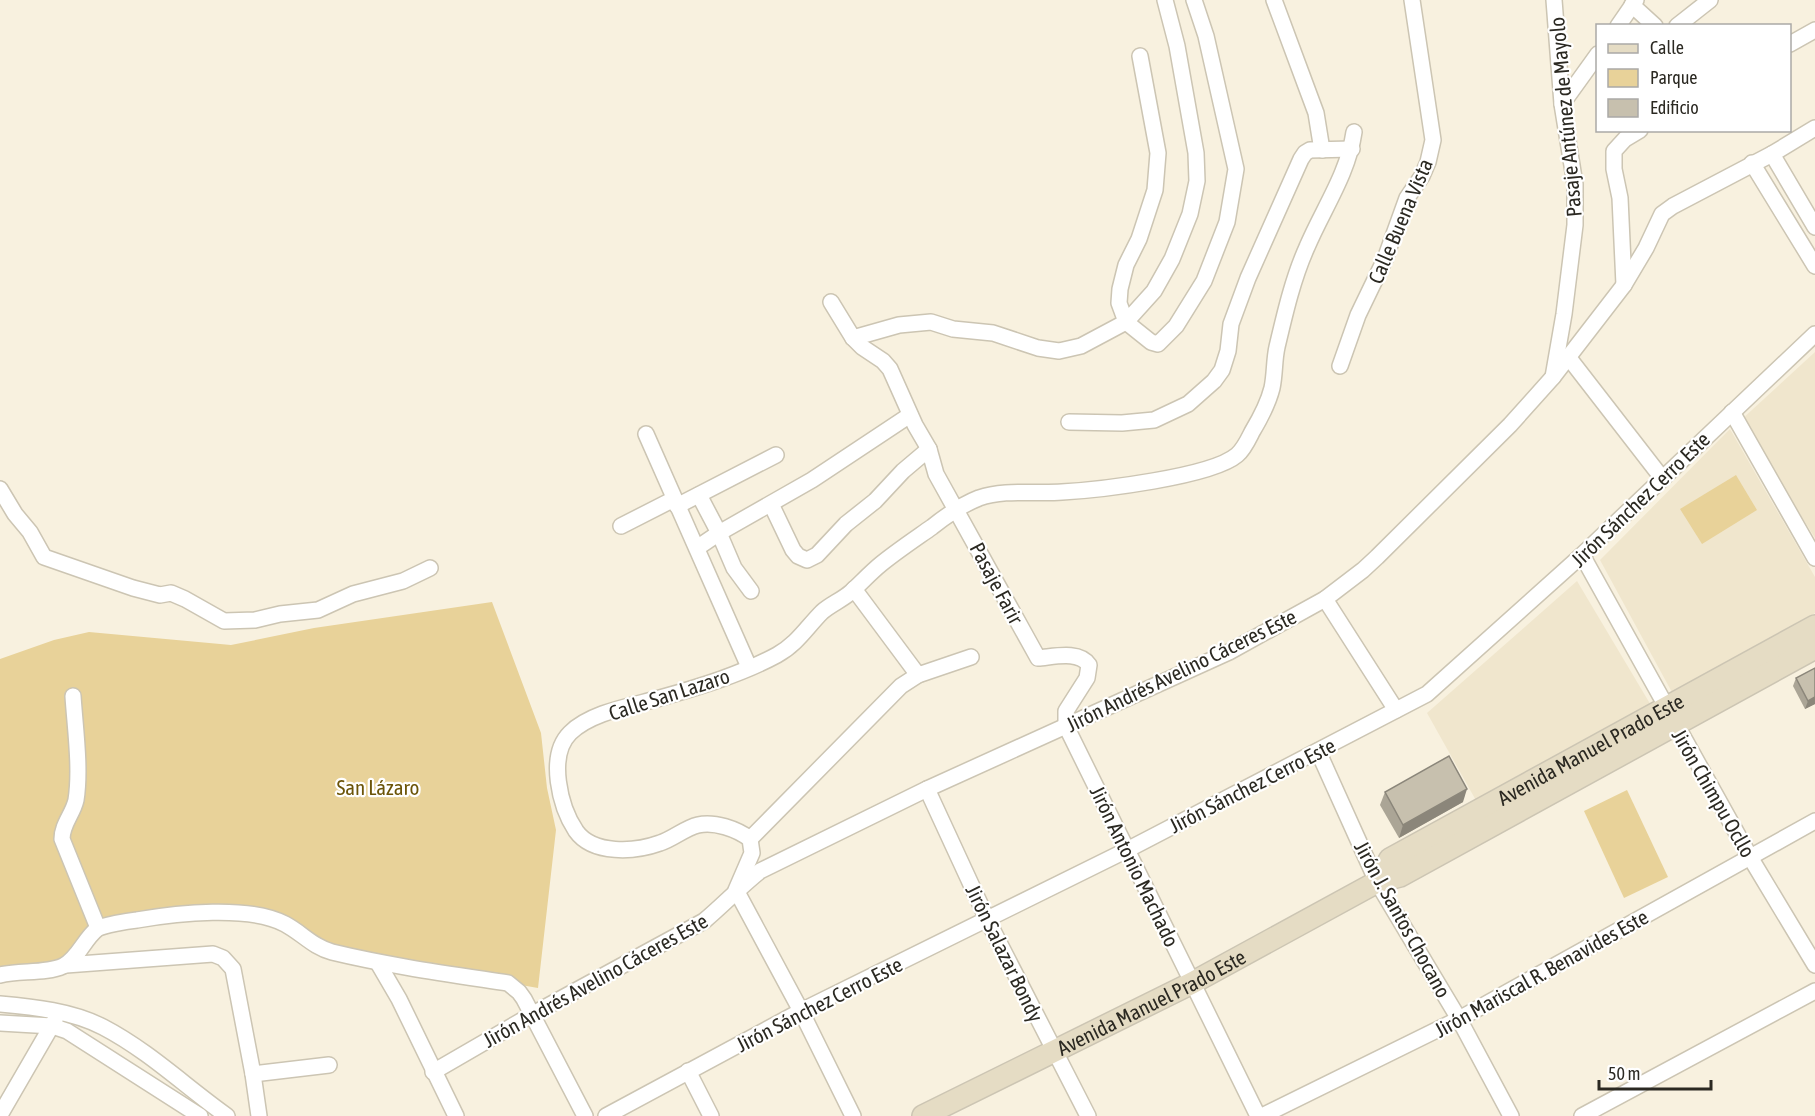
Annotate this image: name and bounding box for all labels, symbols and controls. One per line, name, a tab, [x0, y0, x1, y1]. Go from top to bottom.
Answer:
street label: Pasaje Antúnez de Mayolo	[1544, 16, 1586, 218]
legend	[1596, 24, 1791, 132]
text: Calle	[1650, 37, 1684, 58]
text: Parque	[1650, 67, 1698, 88]
text: Edificio	[1650, 97, 1699, 118]
street label: Calle Buena Vista	[1363, 155, 1437, 287]
street label: Jirón Sánchez Cerro Este	[1566, 427, 1714, 571]
street label: Pasaje Farir	[965, 538, 1029, 629]
street label: Jirón Andrés Avelino Cáceres Este	[1062, 604, 1300, 736]
street label: Calle San Lazaro	[606, 663, 732, 725]
street label: Avenida Manuel Prado Este	[1493, 688, 1688, 810]
street label: Jirón Chimpu Ocllo	[1668, 725, 1760, 861]
street label: Jirón Sánchez Cerro Este	[1165, 733, 1339, 837]
park label: San Lázaro	[337, 775, 419, 799]
street label: Jirón Antonio Machado	[1086, 782, 1184, 950]
street label: Jirón J. Santos Chocano	[1350, 836, 1456, 1002]
street label: Jirón Salazar Bondy	[961, 881, 1049, 1026]
street label: Jirón Mariscal R. Benavides Este	[1430, 904, 1652, 1042]
street label: Jirón Andrés Avelino Cáceres Este	[479, 908, 711, 1052]
street label: Avenida Manuel Prado Este	[1053, 944, 1250, 1060]
street label: Jirón Sánchez Cerro Este	[732, 952, 906, 1056]
scale bar	[1599, 1053, 1712, 1091]
text: 50 m	[1608, 1063, 1640, 1084]

